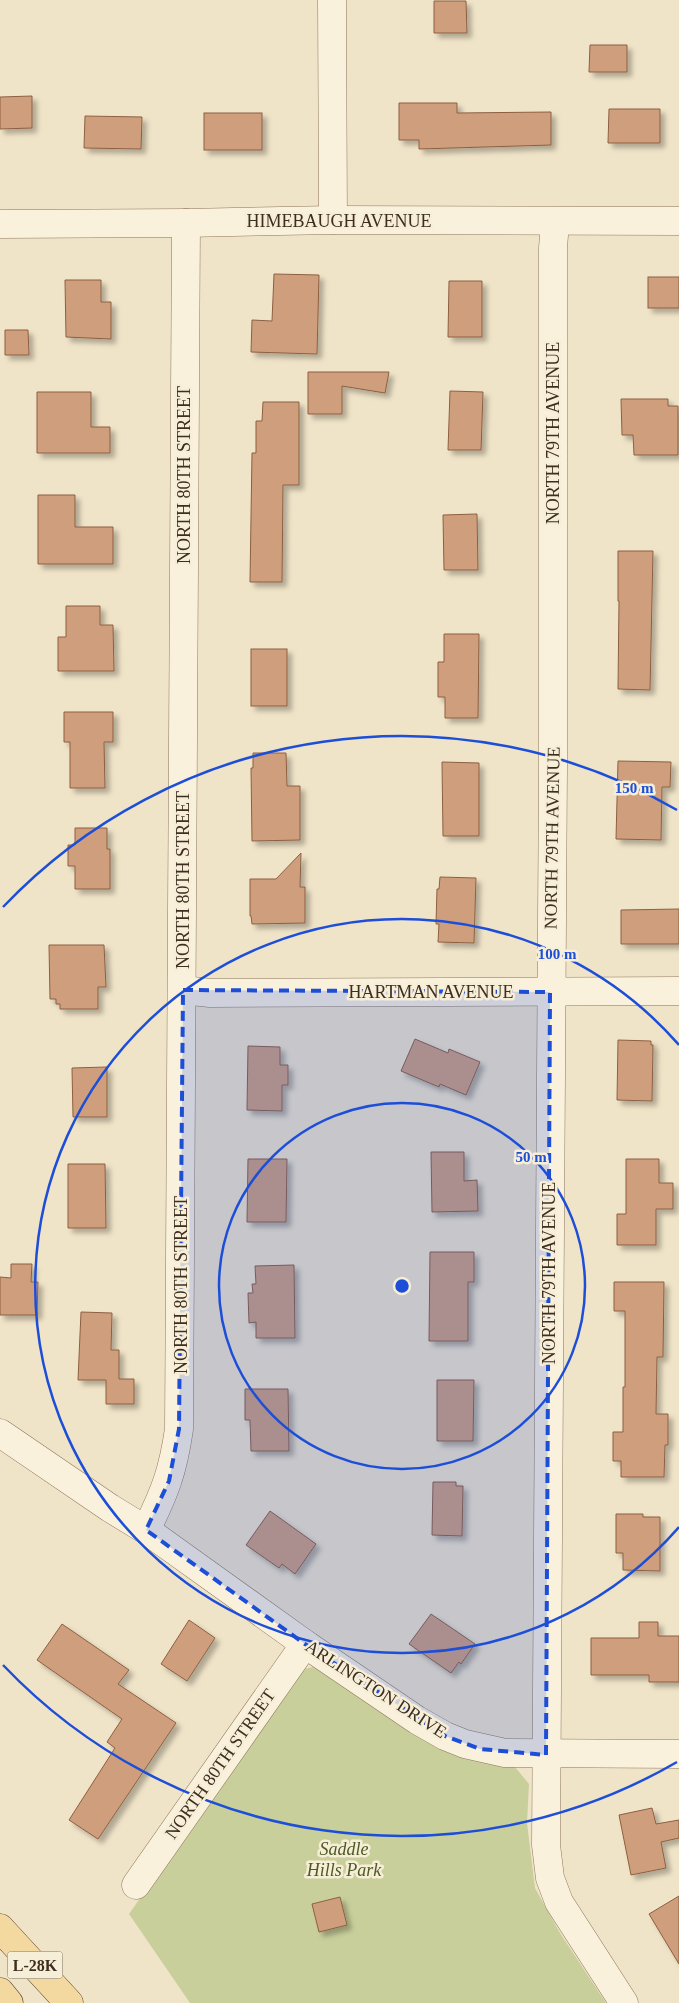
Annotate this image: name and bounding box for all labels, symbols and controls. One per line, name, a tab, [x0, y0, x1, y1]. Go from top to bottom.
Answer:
street label: HIMEBAUGH AVENUE	[246, 211, 432, 231]
street label: NORTH 79TH AVENUE	[543, 342, 563, 524]
street label: NORTH 80TH STREET	[174, 386, 194, 564]
street label: NORTH 79TH AVENUE	[540, 747, 564, 929]
text: 150 m	[615, 780, 654, 796]
street label: NORTH 80TH STREET	[173, 791, 193, 969]
text: 100 m	[538, 946, 577, 962]
street label: HARTMAN AVENUE	[348, 982, 514, 1002]
text: 50 m	[515, 1149, 547, 1165]
street label: NORTH 79TH AVENUE	[539, 1182, 559, 1364]
street label: NORTH 80TH STREET	[171, 1196, 191, 1374]
centre of rings	[393, 1277, 411, 1295]
street label: ARLINGTON DRIVE	[302, 1636, 450, 1742]
street label: NORTH 80TH STREET	[161, 1685, 279, 1843]
park label: Saddle Hills Park	[306, 1839, 382, 1880]
road number: L-28K	[8, 1952, 62, 1978]

